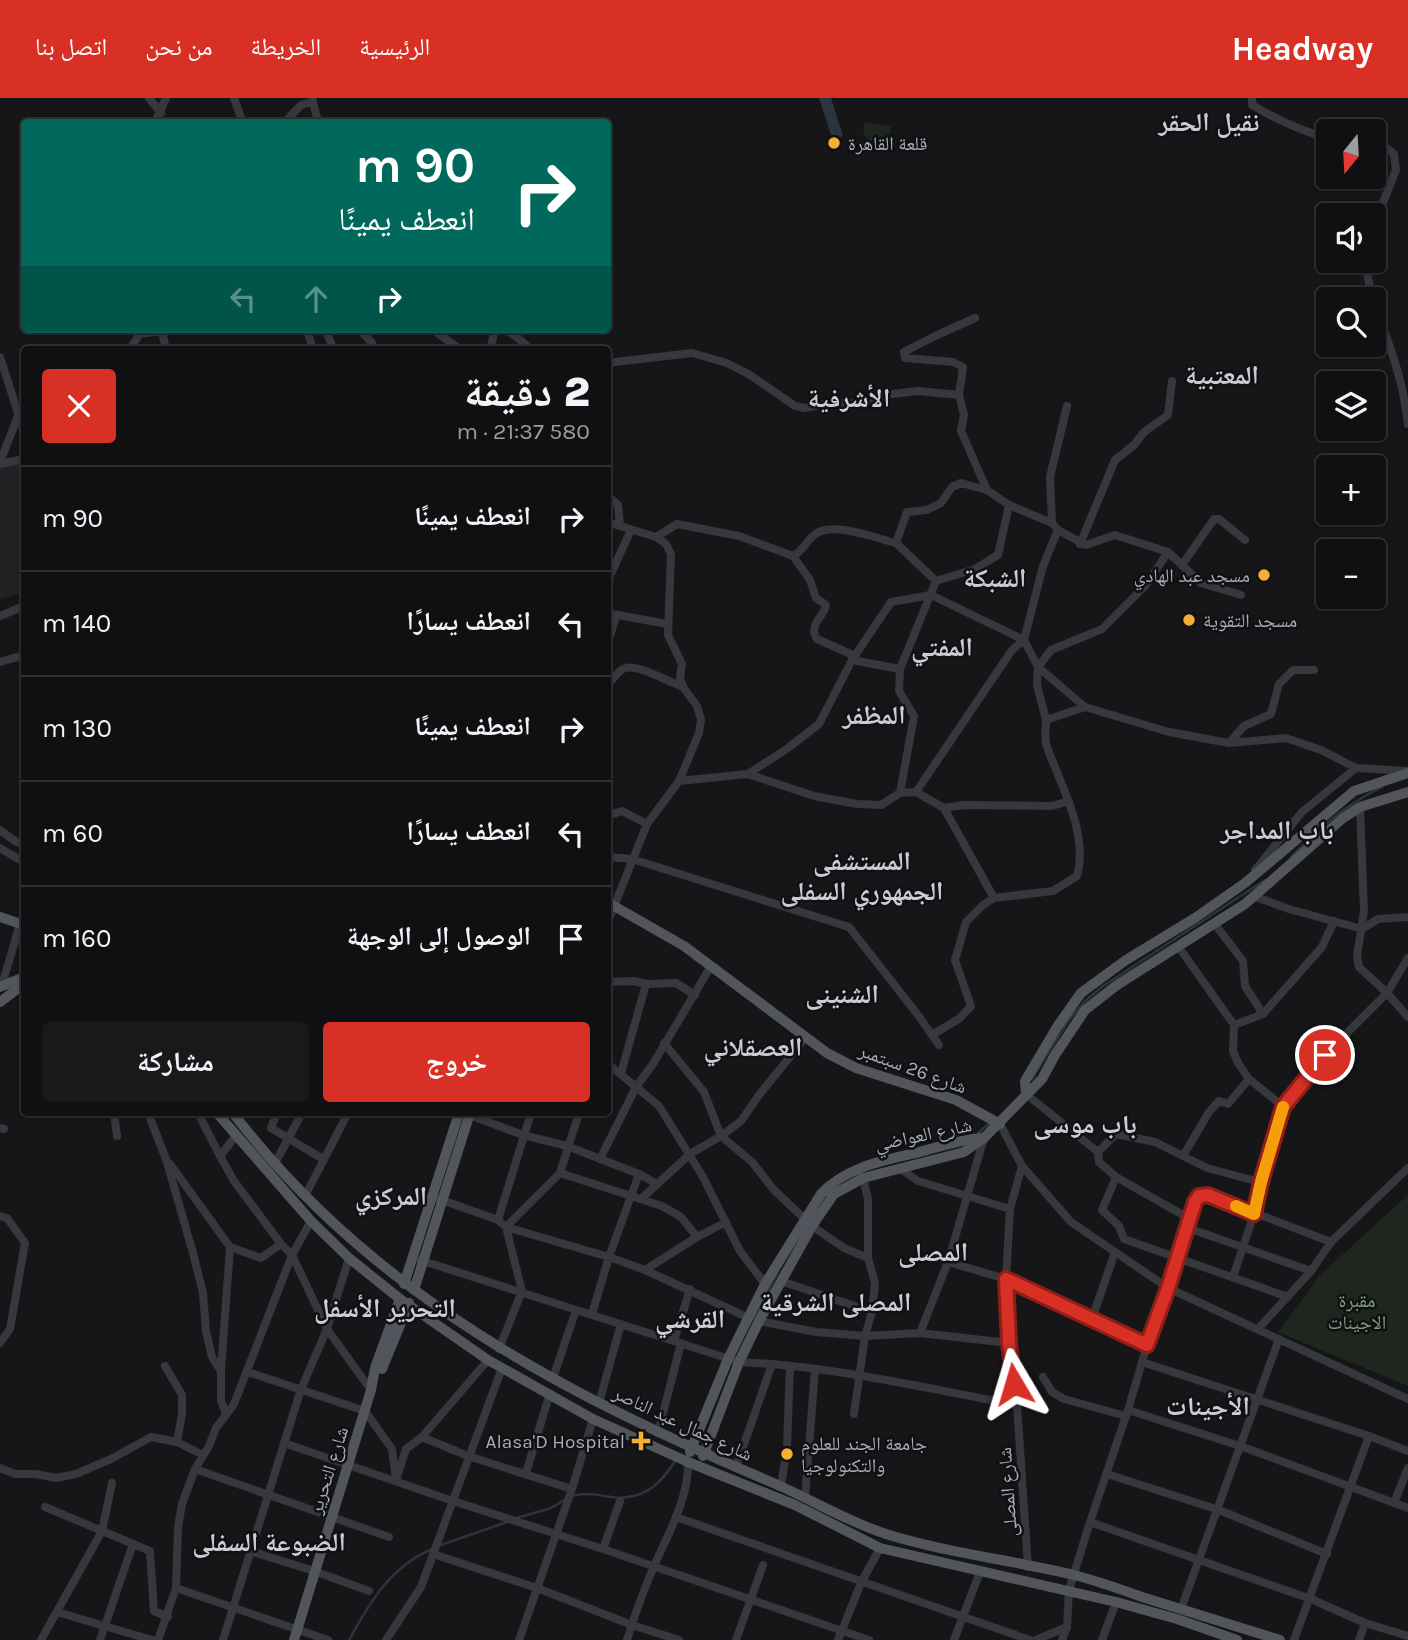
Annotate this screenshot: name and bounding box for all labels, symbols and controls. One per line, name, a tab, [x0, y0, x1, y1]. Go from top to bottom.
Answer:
text: Headway	[1232, 30, 1373, 68]
text: اتصل بنا	[35, 33, 107, 61]
text: من نحن	[145, 33, 213, 61]
text: الخريطة	[251, 33, 321, 61]
text: الرئيسية	[359, 33, 430, 61]
district label: نقيل الحقر	[1158, 107, 1259, 138]
north arrow	[1316, 119, 1386, 189]
map controls	[1316, 119, 1386, 609]
place label: قلعة القاهرة	[848, 133, 927, 155]
marker: قلعة القاهرة	[826, 135, 842, 151]
text: 90 m	[355, 137, 475, 194]
icon: right	[499, 147, 590, 238]
text: انعطف يمينًا	[338, 201, 475, 238]
button: sound	[1316, 203, 1386, 273]
icon: left	[224, 280, 262, 318]
icon: ahead	[297, 280, 335, 318]
icon: right	[370, 280, 408, 318]
button: search	[1316, 287, 1386, 357]
district label: المعتبية	[1185, 360, 1259, 391]
text: 2 دقيقة	[464, 367, 590, 417]
button: close	[42, 369, 116, 443]
button: layers	[1316, 371, 1386, 441]
district label: الأشرفية	[808, 383, 890, 414]
text: 580 m · 21:37	[457, 418, 590, 445]
button: +	[1316, 455, 1386, 525]
icon: right	[552, 500, 590, 538]
text: انعطف يمينًا	[414, 501, 531, 532]
text: 90 m	[42, 503, 103, 534]
button: −	[1316, 539, 1386, 609]
district label: الشبكة	[964, 563, 1027, 594]
place label: مسجد عبد الهادي	[1134, 565, 1250, 591]
marker: مسجد عبد الهادي	[1256, 567, 1272, 583]
icon: left	[552, 605, 590, 643]
text: انعطف يسارًا	[407, 606, 531, 637]
text: 140 m	[42, 608, 111, 639]
place label: مسجد التقوية	[1203, 610, 1297, 632]
marker: مسجد التقوية	[1181, 612, 1197, 628]
district label: المفتي	[911, 632, 973, 667]
district label: المظفر	[841, 700, 906, 731]
icon: right	[552, 710, 590, 748]
text: انعطف يمينًا	[414, 711, 531, 742]
text: 130 m	[42, 713, 112, 744]
icon: left	[552, 815, 590, 853]
district label: باب المداجر	[1219, 815, 1334, 846]
text: انعطف يسارًا	[407, 816, 531, 847]
text: 60 m	[42, 818, 103, 849]
district label: المستشفى الجمهوري السفلى	[781, 846, 943, 911]
icon: arrive	[552, 920, 590, 958]
text: الوصول إلى الوجهة	[347, 921, 531, 952]
text: 160 m	[42, 923, 111, 954]
district label: الشنينى	[805, 979, 879, 1010]
button: مشاركة	[42, 1022, 309, 1102]
button: خروج	[323, 1022, 590, 1102]
pin	[1295, 1025, 1355, 1085]
district label: العصقلاني	[704, 1032, 802, 1067]
icon: arrive	[1306, 1036, 1344, 1074]
street label: شارع 26 سبتمبر	[855, 1039, 970, 1099]
district label: باب موسى	[1033, 1109, 1137, 1140]
street label: شارع العواضي	[873, 1114, 974, 1160]
district label: المركزي	[355, 1181, 427, 1216]
district label: المصلى	[898, 1237, 968, 1268]
district label: المصلى الشرقية	[761, 1287, 911, 1318]
park label: مقبرة الاجينات	[1328, 1290, 1386, 1334]
district label: التحرير الأسفل	[314, 1293, 456, 1324]
district label: القرشي	[655, 1304, 725, 1339]
position arrow	[977, 1347, 1051, 1421]
street label: شارع جمال عبد الناصر	[608, 1382, 756, 1466]
district label: الأجينات	[1166, 1391, 1250, 1422]
street label: شارع التحرير	[304, 1424, 353, 1518]
place label: Alasa'D Hospital	[485, 1431, 625, 1453]
marker: Alasa'D Hospital	[631, 1431, 651, 1451]
place label: جامعة الجند للعلوم والتكنولوجيا	[801, 1433, 927, 1477]
marker: جامعة الجند للعلوم والتكنولوجيا	[779, 1446, 795, 1462]
street label: شارع المصلى	[994, 1447, 1022, 1537]
district label: الضبوعة السفلى	[192, 1527, 346, 1558]

